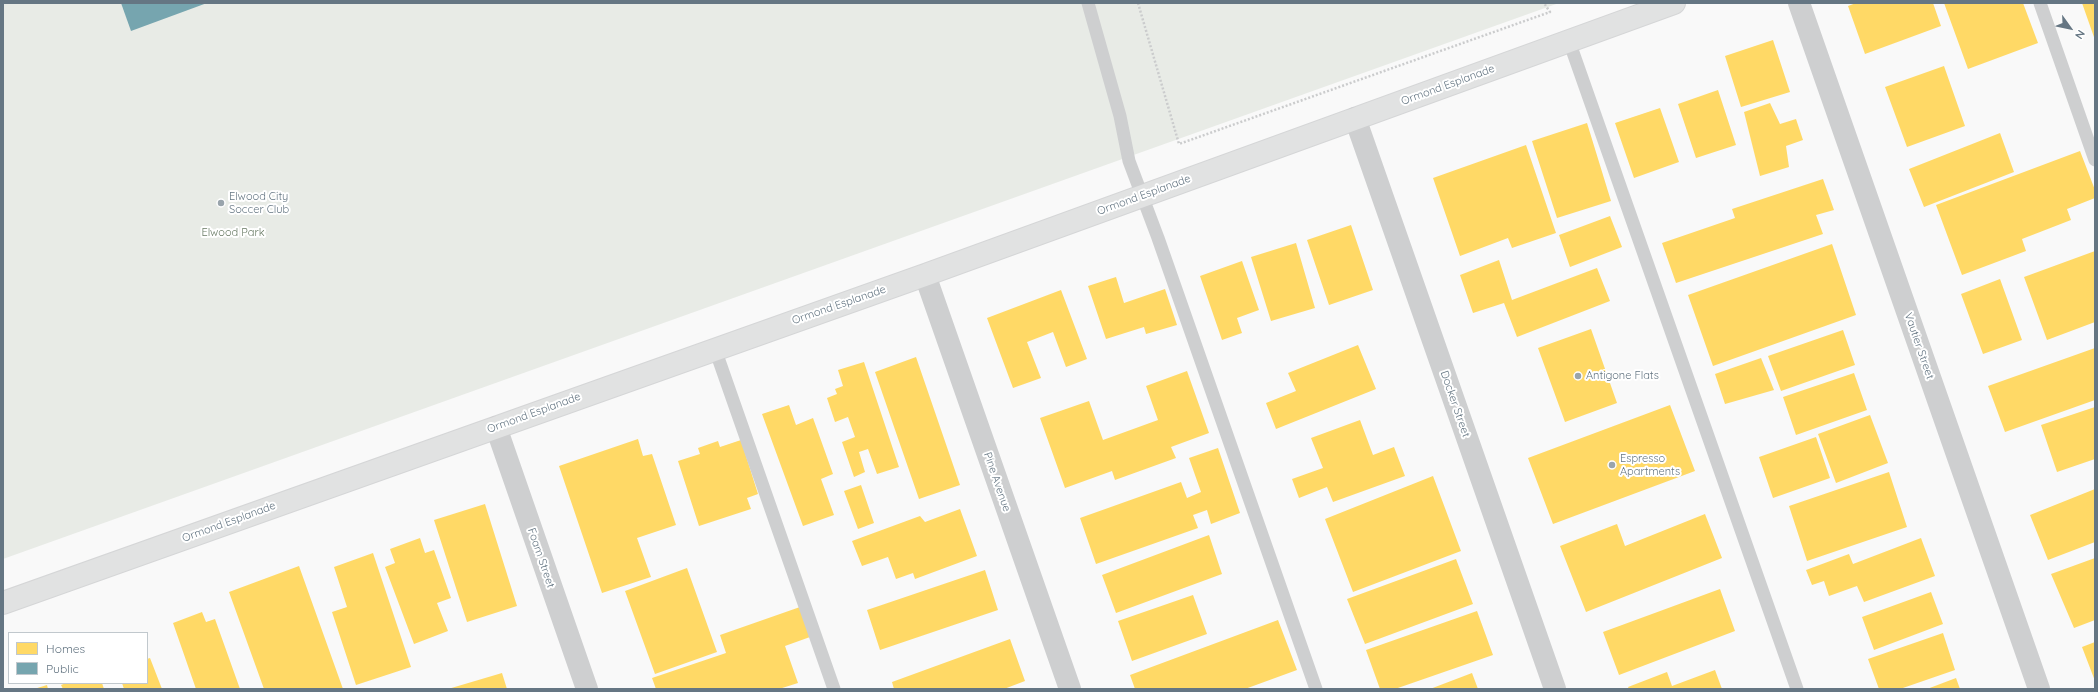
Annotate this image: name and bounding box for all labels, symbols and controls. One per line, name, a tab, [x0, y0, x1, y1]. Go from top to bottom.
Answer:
north arrow	[2050, 8, 2090, 48]
text: N	[2072, 27, 2088, 42]
street label: Ormond Esplanade	[1399, 62, 1497, 108]
street label: Ormond Esplanade	[1095, 172, 1193, 218]
place label: Elwood City Soccer Club	[229, 190, 289, 216]
marker: Elwood City Soccer Club	[216, 198, 226, 208]
park label: Elwood Park	[201, 226, 265, 240]
street label: Ormond Esplanade	[790, 283, 888, 327]
street label: Vautier Street	[1901, 311, 1937, 381]
street label: Docker Street	[1437, 369, 1473, 439]
place label: Antigone Flats	[1586, 369, 1659, 383]
marker: Antigone Flats	[1573, 371, 1583, 381]
street label: Ormond Esplanade	[485, 390, 583, 436]
street label: Pine Avenue	[981, 450, 1013, 514]
place label: Espresso Apartments	[1620, 452, 1680, 478]
marker: Espresso Apartments	[1607, 460, 1617, 470]
street label: Ormond Esplanade	[180, 499, 278, 545]
street label: Foam Street	[525, 526, 557, 590]
legend	[8, 632, 148, 684]
text: Homes	[46, 641, 85, 656]
text: Public	[46, 661, 79, 676]

